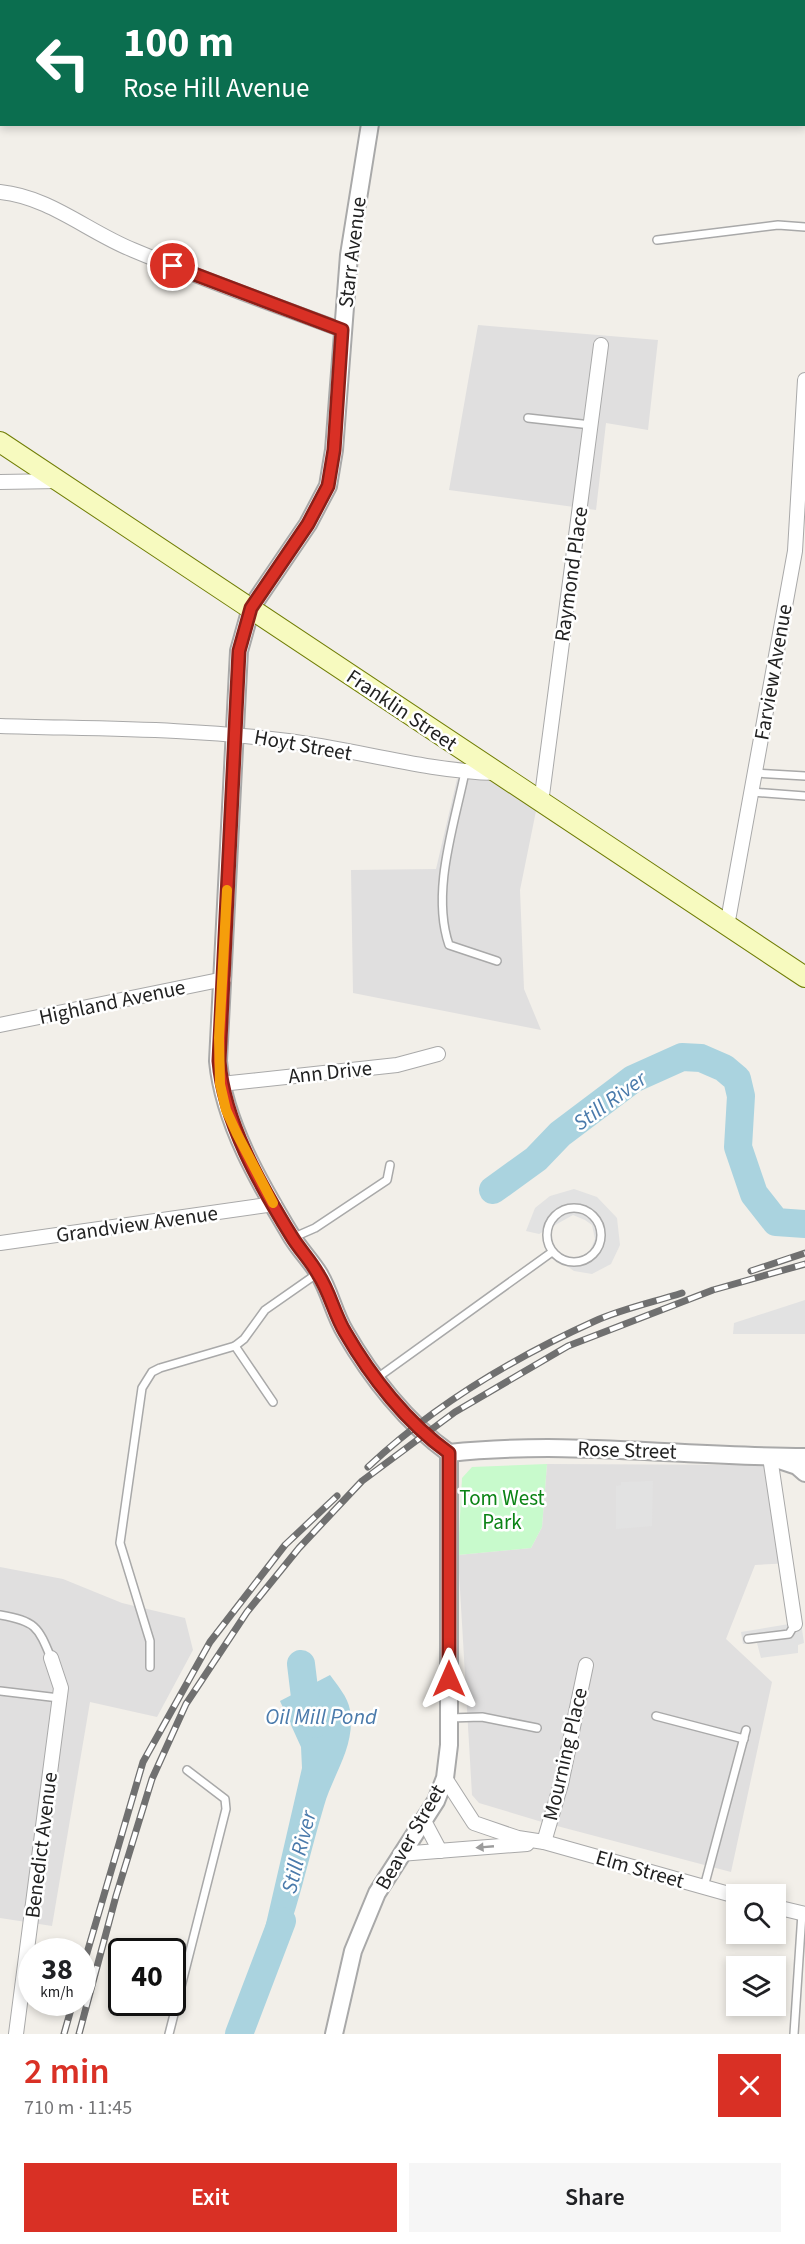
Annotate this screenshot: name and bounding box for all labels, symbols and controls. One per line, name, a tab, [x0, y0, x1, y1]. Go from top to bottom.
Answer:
text: 100 m	[123, 13, 234, 73]
icon: left	[24, 24, 102, 102]
text: Rose Hill Avenue	[123, 69, 309, 108]
street label: Starr Avenue	[330, 195, 374, 309]
pin	[147, 240, 198, 291]
icon: arrive	[156, 249, 189, 282]
street label: Raymond Place	[547, 505, 595, 643]
street label: Farview Avenue	[746, 602, 800, 742]
street label: Franklin Street	[341, 662, 463, 758]
street label: Hoyt Street	[252, 722, 354, 768]
street label: Highland Avenue	[36, 972, 188, 1032]
street label: Ann Drive	[287, 1053, 373, 1091]
water label: Still River	[567, 1062, 655, 1139]
street label: Grandview Avenue	[54, 1198, 220, 1250]
street label: Rose Street	[577, 1433, 677, 1467]
park label: Tom West Park	[459, 1483, 545, 1537]
position arrow	[417, 1647, 481, 1711]
street label: Mourning Place	[535, 1685, 595, 1823]
water label: Oil Mill Pond	[265, 1701, 378, 1733]
street label: Benedict Avenue	[17, 1770, 65, 1920]
street label: Beaver Street	[368, 1779, 452, 1895]
water label: Still River	[273, 1806, 325, 1897]
one-way arrow	[476, 1842, 495, 1852]
street label: Elm Street	[592, 1842, 688, 1896]
map controls	[726, 1884, 786, 2016]
button: search	[726, 1884, 786, 1944]
speed limit sign: 40	[108, 1938, 186, 2016]
text: 38	[41, 1948, 73, 1991]
button: layers	[726, 1956, 786, 2016]
text: km/h	[40, 1982, 74, 2003]
text: 2 min	[24, 2046, 110, 2097]
button: close	[718, 2054, 781, 2117]
text: 710 m · 11:45	[24, 2094, 132, 2122]
button: Exit	[24, 2163, 397, 2232]
button: Share	[409, 2163, 781, 2232]

